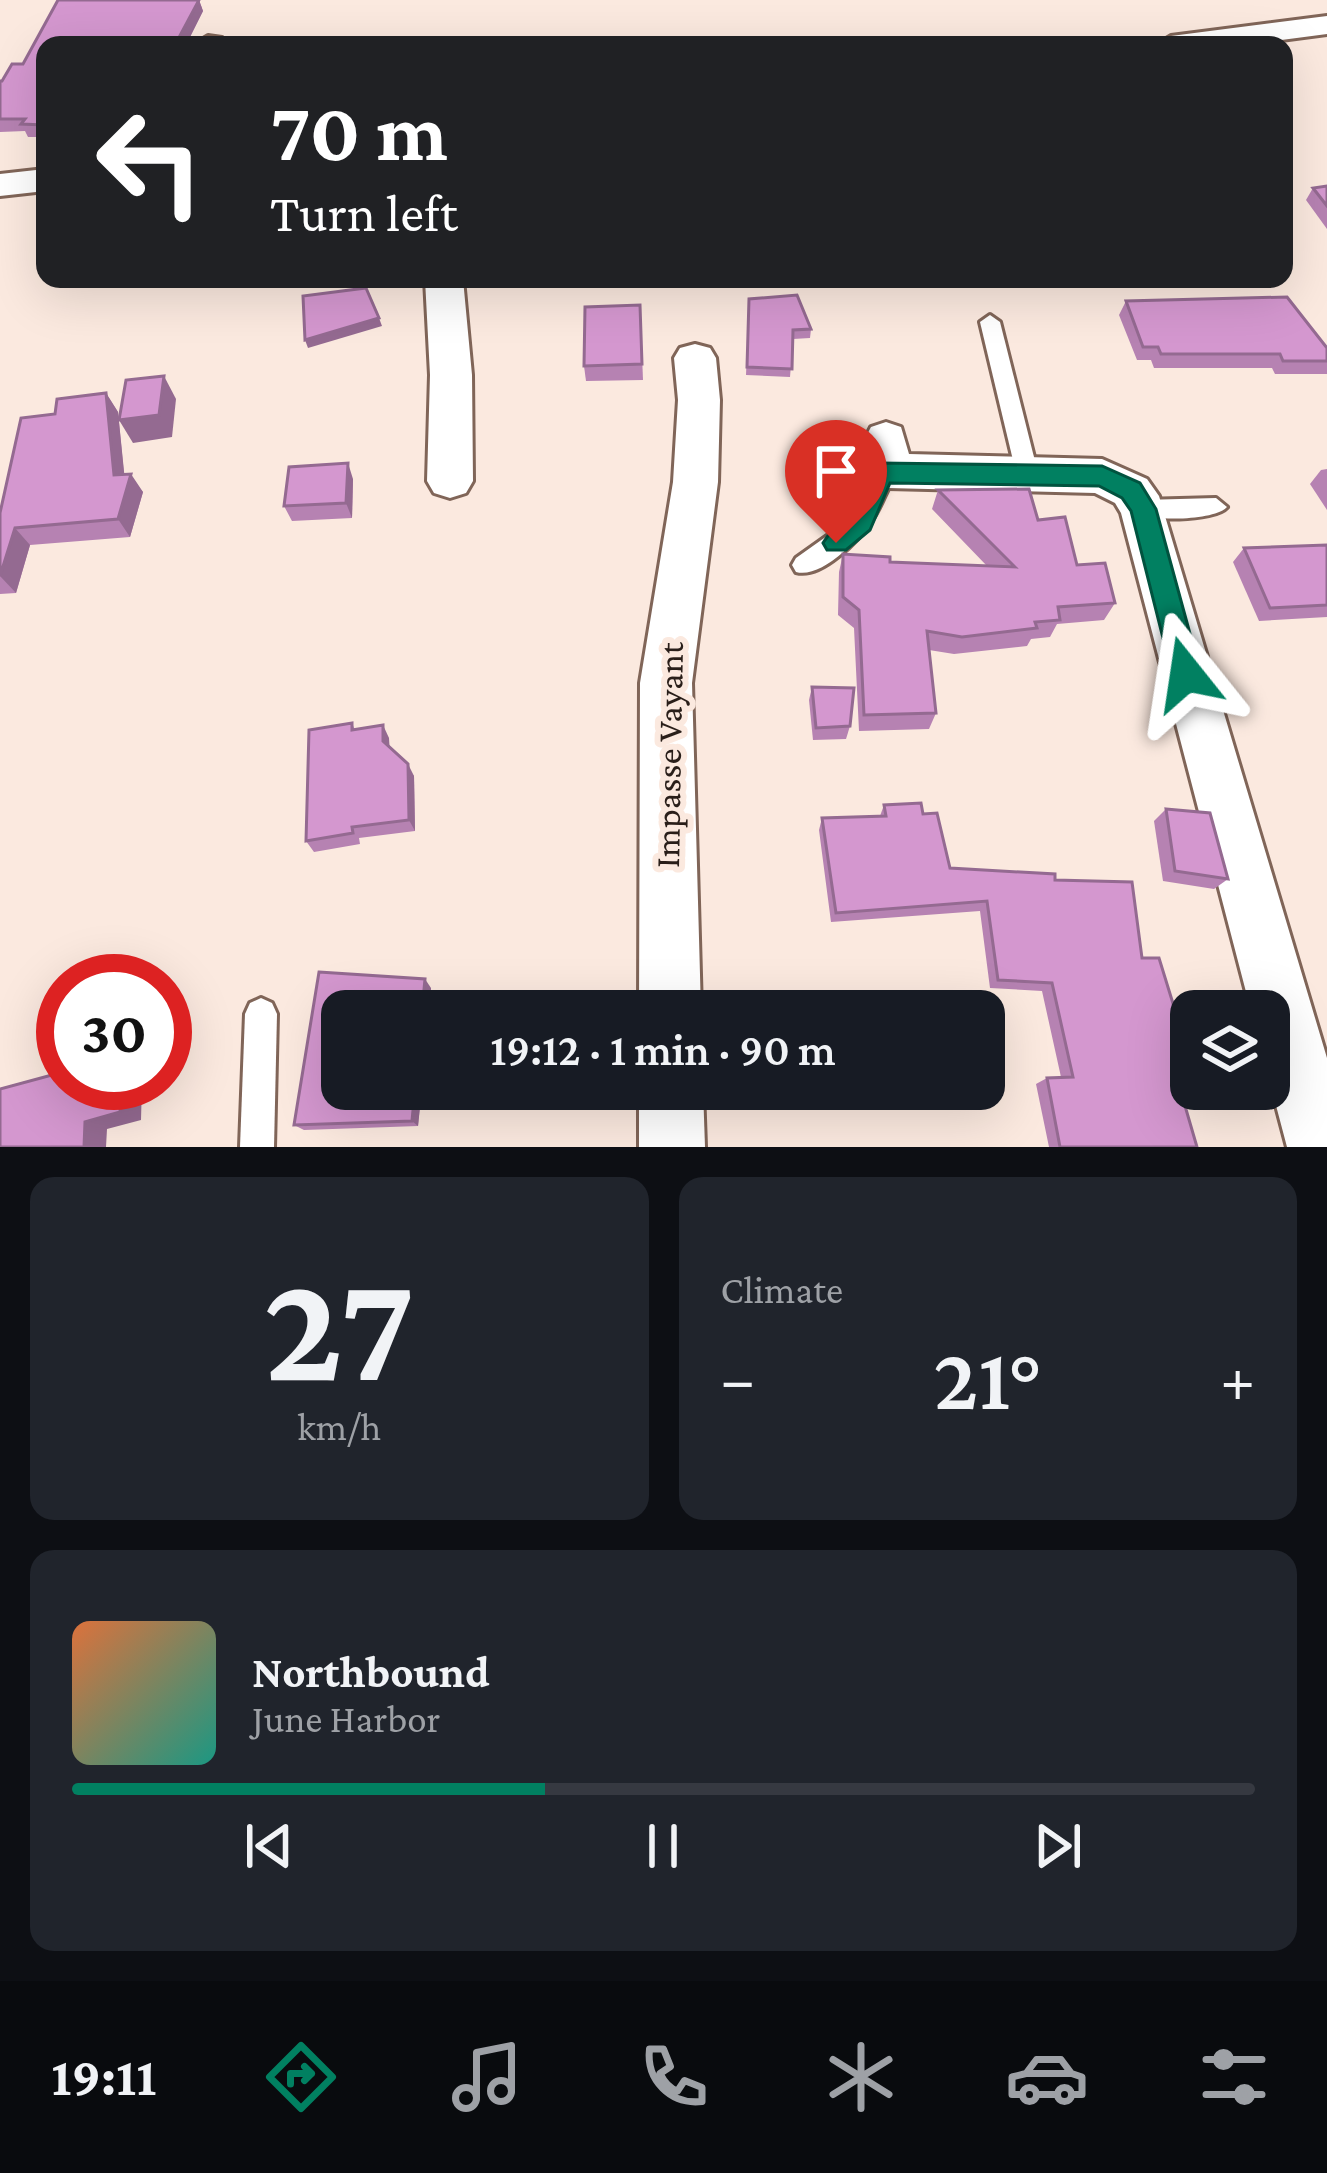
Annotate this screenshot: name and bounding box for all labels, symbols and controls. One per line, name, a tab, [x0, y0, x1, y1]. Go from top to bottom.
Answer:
icon: left	[72, 84, 228, 240]
text: 70 m	[270, 85, 448, 178]
text: Turn left	[270, 183, 458, 243]
pin	[785, 420, 887, 543]
icon: arrive	[803, 438, 869, 504]
position arrow	[1123, 611, 1249, 737]
street label: Impasse Vayant	[647, 641, 691, 868]
speed limit sign: 30	[36, 954, 192, 1110]
map controls	[1170, 990, 1290, 1110]
button: layers	[1170, 990, 1290, 1110]
text: 19:12 · 1 min · 90 m	[490, 1025, 836, 1075]
text: 27	[264, 1240, 415, 1414]
text: Climate	[721, 1268, 843, 1311]
text: 21°	[934, 1328, 1042, 1428]
text: −	[721, 1342, 755, 1415]
text: +	[1220, 1342, 1255, 1415]
text: km/h	[297, 1405, 381, 1448]
text: Northbound	[252, 1647, 490, 1697]
text: June Harbor	[252, 1697, 440, 1740]
icon: previous	[236, 1813, 302, 1879]
icon: pause	[630, 1813, 696, 1879]
icon: next	[1025, 1813, 1091, 1879]
icon: directions	[259, 2035, 343, 2119]
icon: music	[445, 2035, 529, 2119]
icon: phone	[632, 2035, 716, 2119]
icon: climate	[819, 2035, 903, 2119]
icon: car	[1005, 2035, 1089, 2119]
icon: filters	[1192, 2035, 1276, 2119]
text: 19:11	[51, 2047, 156, 2107]

